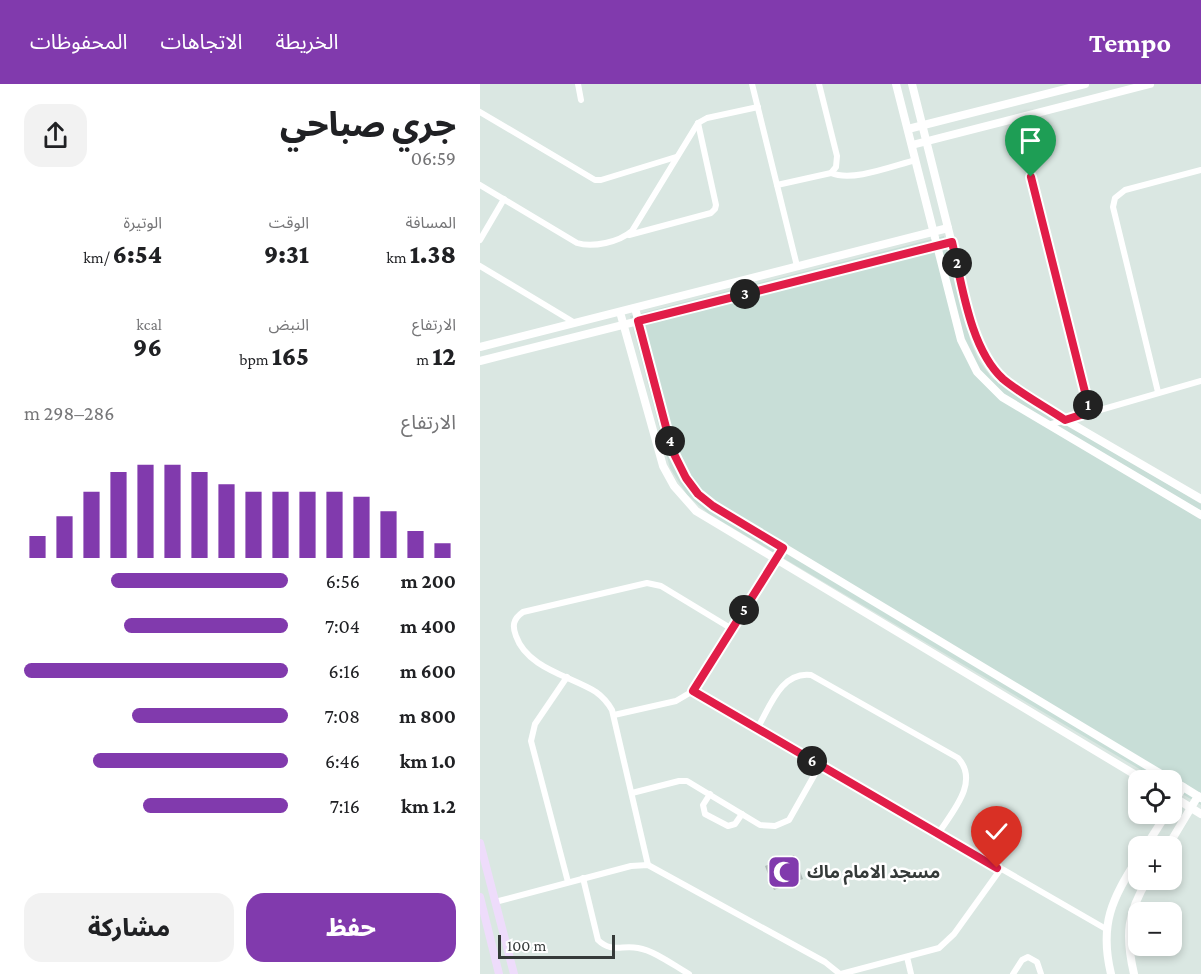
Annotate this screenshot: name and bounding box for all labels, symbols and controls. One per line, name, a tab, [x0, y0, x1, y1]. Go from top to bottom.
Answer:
text: Tempo	[1089, 27, 1171, 58]
text: المحفوظات	[30, 30, 127, 54]
text: الاتجاهات	[160, 30, 242, 54]
text: الخريطة	[275, 30, 338, 54]
button: share	[24, 104, 87, 167]
text: جري صباحي	[280, 106, 456, 143]
pin	[1005, 115, 1056, 177]
icon: arrive	[1014, 124, 1047, 157]
text: 06:59	[411, 147, 456, 169]
text: الوتيرة	[124, 214, 162, 231]
text: الوقت	[269, 214, 309, 231]
text: المسافة	[406, 214, 456, 231]
text: 6:54	[112, 240, 162, 269]
text: 9:31	[264, 240, 309, 269]
text: 1.38	[410, 240, 456, 269]
pin: 2	[942, 248, 972, 278]
text: /km	[83, 249, 112, 266]
text: km	[386, 249, 410, 266]
text: 2	[953, 254, 961, 271]
pin: 3	[730, 279, 760, 309]
text: 3	[741, 285, 749, 302]
text: kcal	[136, 316, 162, 333]
text: النبض	[268, 316, 309, 333]
text: الارتفاع	[412, 316, 456, 333]
text: 96	[133, 333, 162, 362]
text: 165	[272, 342, 309, 371]
text: 12	[432, 342, 456, 371]
text: bpm	[239, 351, 272, 368]
text: m	[416, 351, 432, 368]
pin: 1	[1073, 390, 1103, 420]
text: 1	[1085, 396, 1091, 413]
text: 286–298 m	[24, 402, 115, 424]
text: الارتفاع	[401, 411, 456, 433]
pin: 4	[655, 426, 685, 456]
text: 4	[666, 432, 674, 449]
text: 6:56	[326, 570, 360, 592]
text: 200 m	[401, 570, 456, 592]
pin: 5	[729, 595, 759, 625]
text: 5	[740, 601, 748, 618]
text: 7:04	[325, 615, 360, 637]
text: 400 m	[400, 615, 456, 637]
text: 6:16	[328, 660, 360, 682]
text: 600 m	[400, 660, 456, 682]
text: 7:08	[324, 705, 360, 727]
text: 800 m	[399, 705, 456, 727]
pin: 6	[797, 746, 827, 776]
text: 6:46	[325, 750, 360, 772]
text: 1.0 km	[400, 750, 456, 772]
text: 6	[808, 752, 816, 769]
map controls	[1128, 770, 1182, 956]
button: locate	[1128, 770, 1182, 824]
text: 7:16	[330, 795, 360, 817]
text: 1.2 km	[401, 795, 456, 817]
pin	[971, 806, 1022, 868]
icon: check	[980, 815, 1013, 848]
button: +	[1128, 836, 1182, 890]
mosque icon: مسجد الامام ماك	[766, 854, 802, 890]
place label: مسجد الامام ماك	[807, 862, 940, 885]
button: مشاركة	[24, 893, 234, 962]
button: حفظ	[246, 893, 456, 962]
button: −	[1128, 902, 1182, 956]
scale bar	[498, 932, 615, 960]
text: 100 m	[507, 937, 546, 954]

